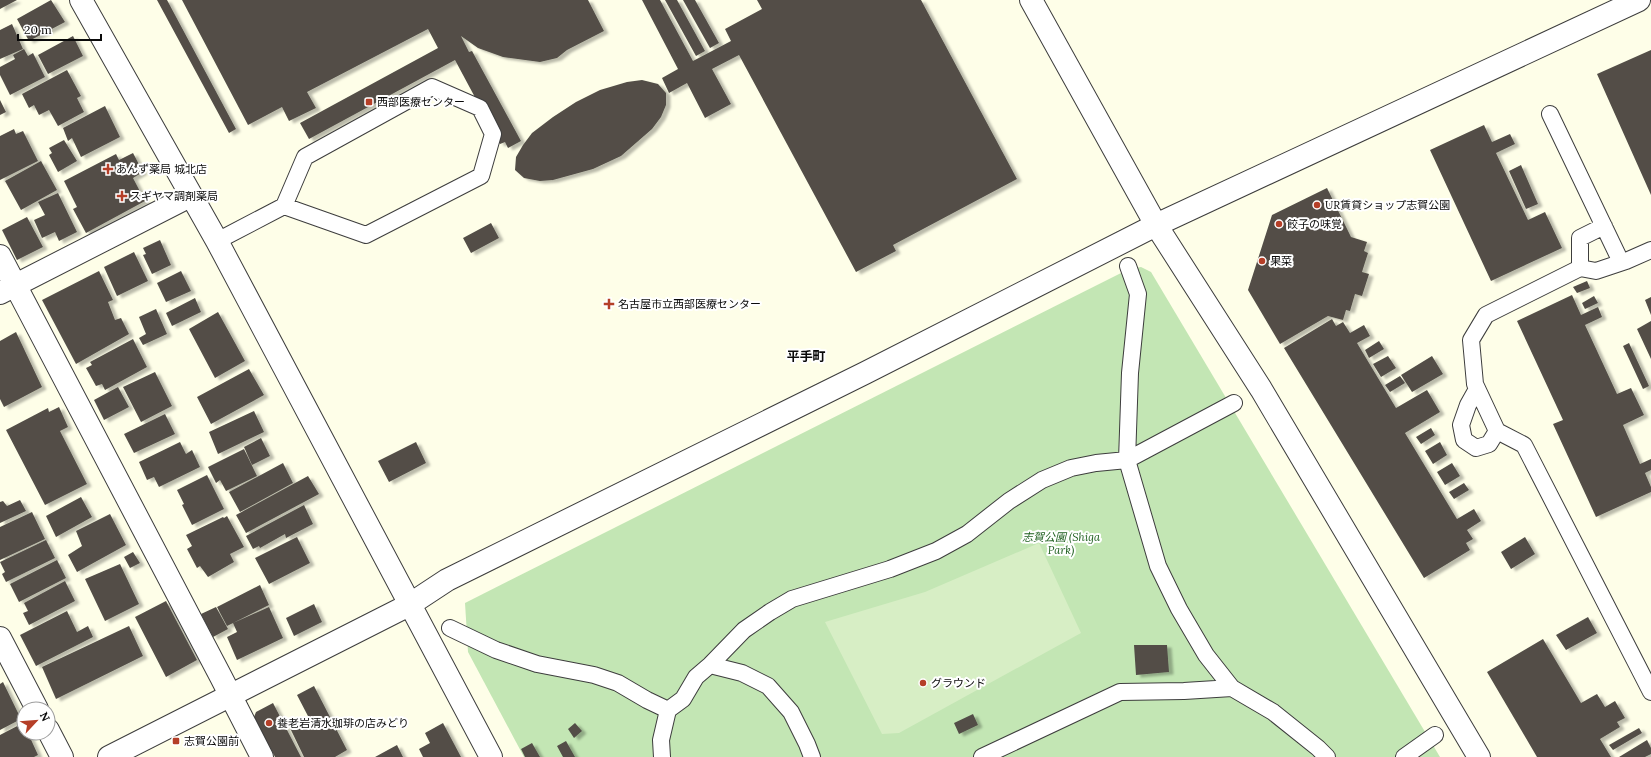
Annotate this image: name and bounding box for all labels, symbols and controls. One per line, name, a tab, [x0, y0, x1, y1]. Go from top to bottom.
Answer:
scale bar	[18, 16, 101, 42]
text: 20 m	[24, 22, 52, 37]
place label: 西部医療センター	[377, 95, 465, 109]
marker: 西部医療センター	[364, 97, 374, 107]
place label: あんず薬局 城北店	[116, 162, 207, 176]
marker: あんず薬局 城北店	[103, 164, 113, 174]
place label: スギヤマ調剤薬局	[130, 189, 218, 203]
marker: スギヤマ調剤薬局	[117, 191, 127, 201]
place label: UR賃貸ショップ志賀公園	[1325, 198, 1450, 212]
marker: UR賃貸ショップ志賀公園	[1312, 200, 1322, 210]
place label: 餃子の味覚	[1287, 217, 1342, 231]
marker: 餃子の味覚	[1274, 219, 1284, 229]
place label: 果菜	[1270, 254, 1292, 268]
marker: 果菜	[1257, 256, 1267, 266]
place label: 名古屋市立西部医療センター	[618, 297, 761, 311]
marker: 名古屋市立西部医療センター	[603, 298, 615, 310]
district label: 平手町	[786, 348, 826, 365]
park label: 志賀公園 (Shiga Park)	[1022, 530, 1101, 558]
place label: グラウンド	[931, 676, 986, 690]
marker: グラウンド	[918, 678, 928, 688]
north arrow	[16, 701, 56, 741]
text: N	[37, 710, 53, 724]
place label: 養老岩清水珈琲の店みどり	[277, 716, 409, 730]
marker: 養老岩清水珈琲の店みどり	[264, 718, 274, 728]
place label: 志賀公園前	[184, 734, 239, 748]
marker: 志賀公園前	[171, 736, 181, 746]

